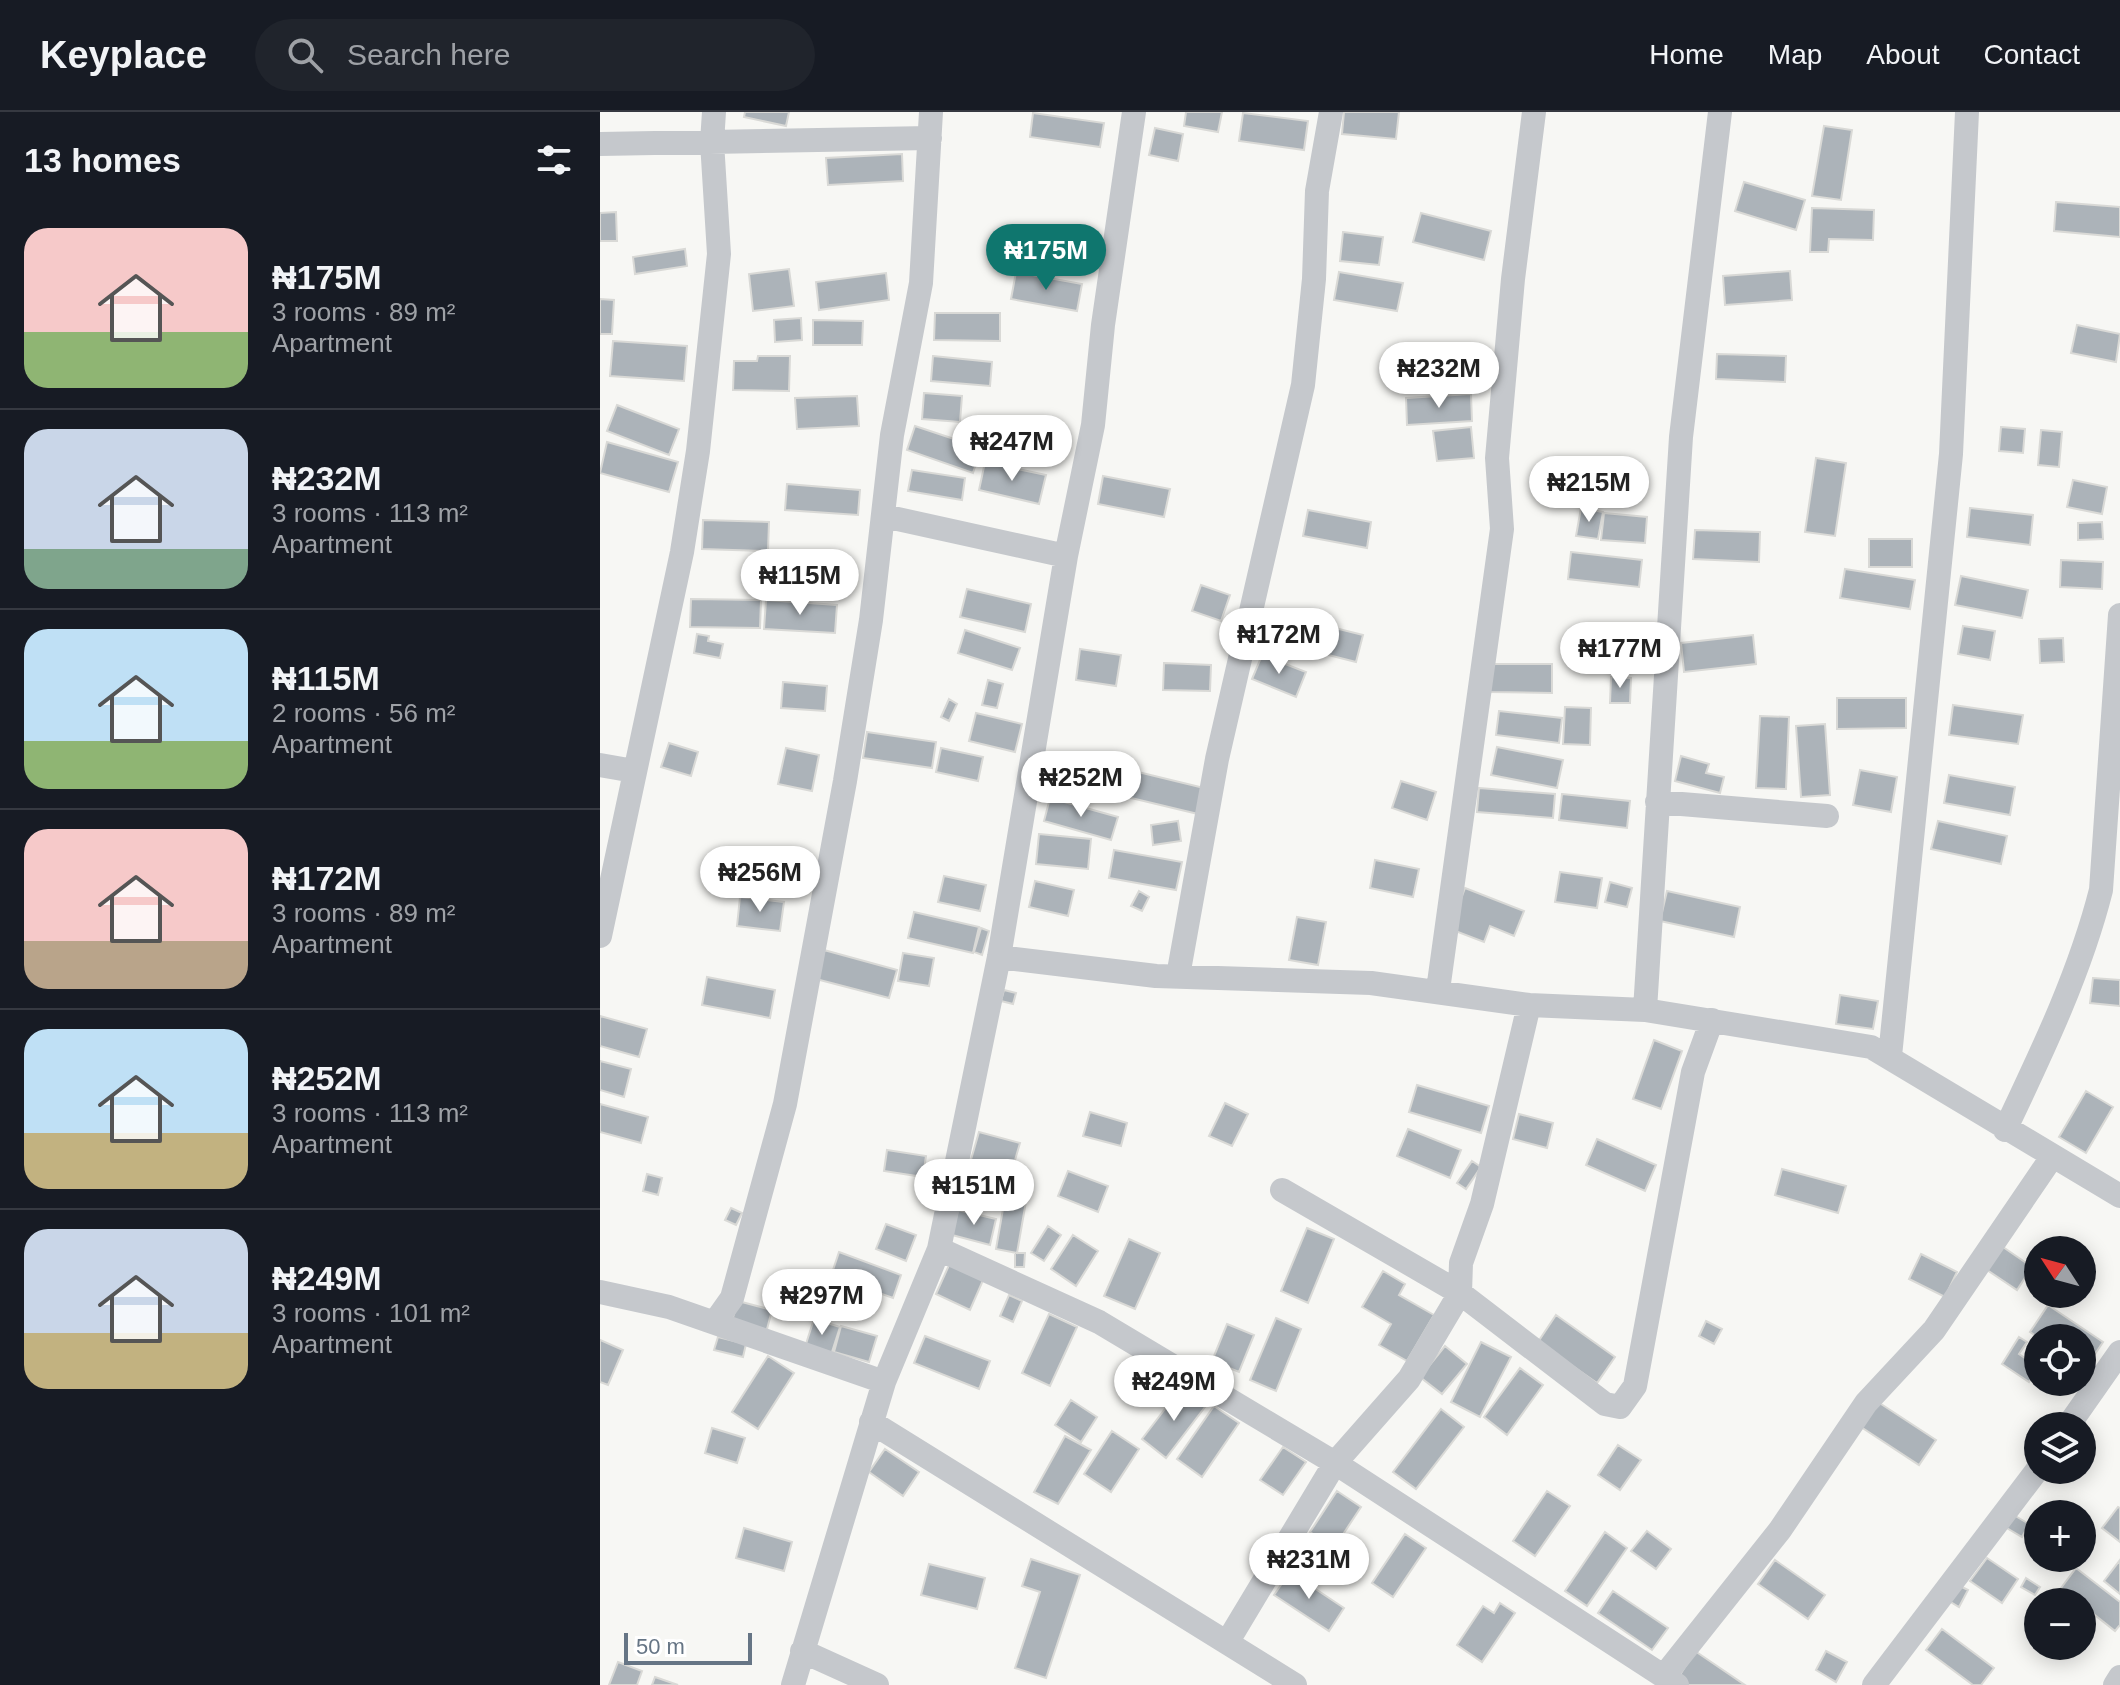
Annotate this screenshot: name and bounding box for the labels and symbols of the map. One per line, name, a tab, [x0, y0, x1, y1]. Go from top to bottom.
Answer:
pin: ₦175M	[990, 224, 1102, 292]
pin: ₦232M	[1383, 342, 1495, 410]
pin: ₦247M	[956, 415, 1068, 483]
pin: ₦215M	[1533, 456, 1645, 524]
pin: ₦115M	[744, 549, 856, 617]
pin: ₦172M	[1223, 608, 1335, 676]
pin: ₦177M	[1564, 622, 1676, 690]
pin: ₦252M	[1025, 751, 1137, 819]
pin: ₦256M	[704, 846, 816, 914]
pin: ₦151M	[918, 1159, 1030, 1227]
north arrow	[2024, 1236, 2096, 1308]
pin: ₦297M	[766, 1269, 878, 1337]
pin: ₦249M	[1118, 1355, 1230, 1423]
pin: ₦231M	[1253, 1533, 1365, 1601]
scale bar	[624, 1629, 752, 1665]

